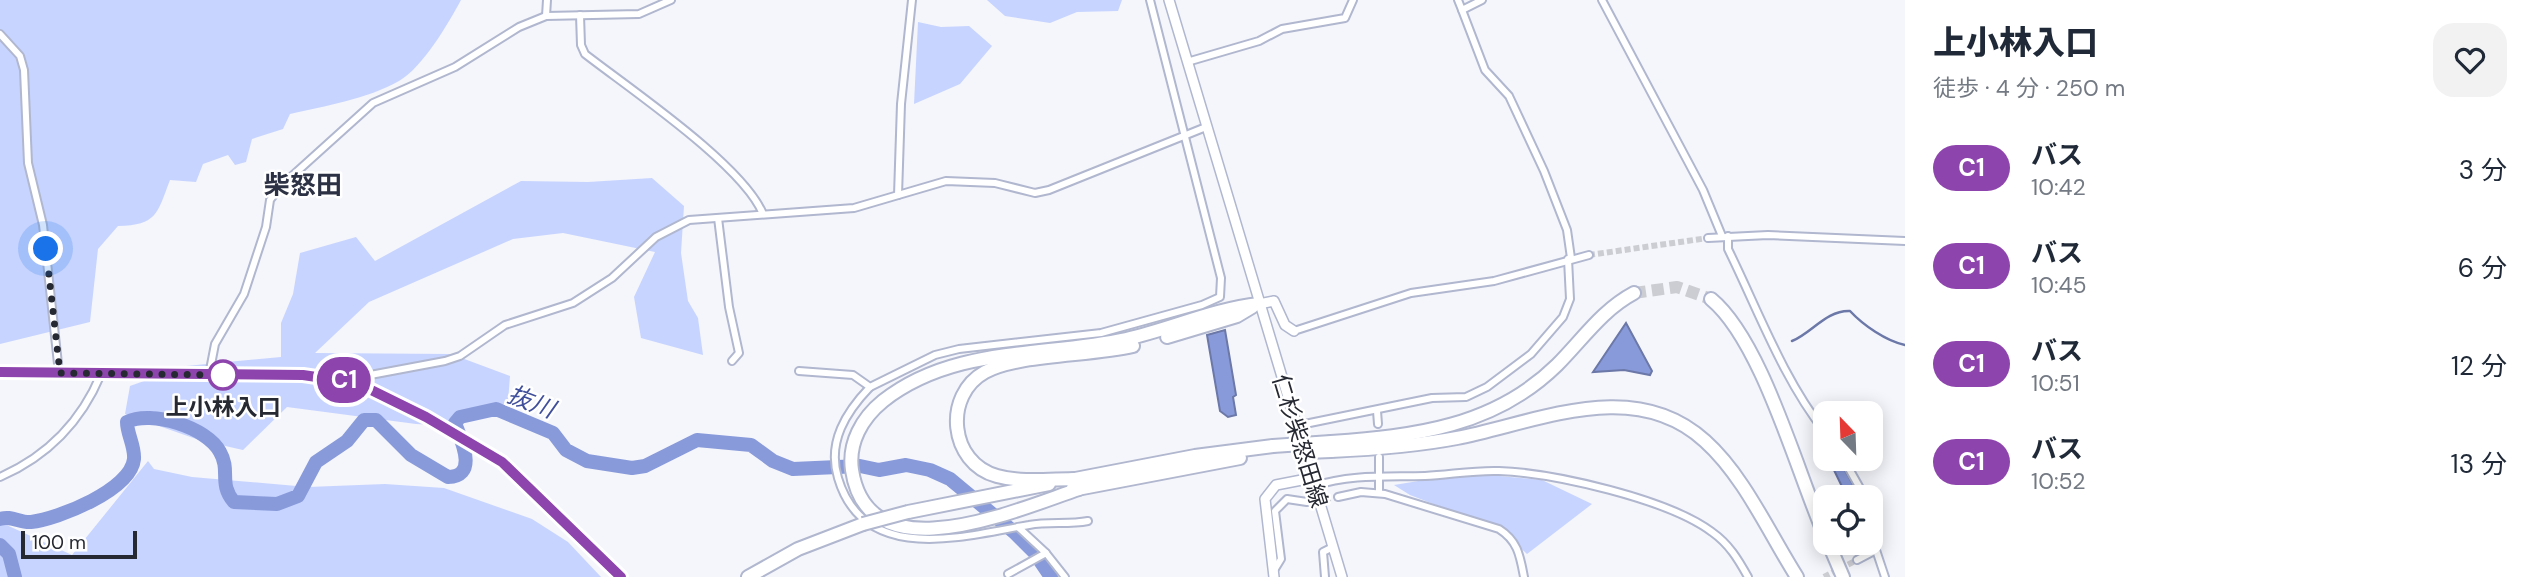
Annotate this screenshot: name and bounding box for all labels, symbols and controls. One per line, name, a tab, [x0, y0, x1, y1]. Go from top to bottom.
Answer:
text: 上小林入口	[1933, 21, 2098, 64]
button: heart	[2433, 23, 2507, 97]
text: 徒歩 · 4 分 · 250 m	[1933, 73, 2125, 103]
text: バス	[2031, 138, 2083, 172]
text: C1	[1958, 152, 1985, 183]
text: 3 分	[2459, 153, 2507, 187]
district label: 柴怒田	[264, 168, 342, 202]
text: 10:42	[2031, 172, 2086, 202]
your location	[28, 231, 63, 266]
text: バス	[2031, 236, 2083, 270]
text: C1	[1958, 250, 1985, 281]
text: 6 分	[2458, 251, 2507, 285]
text: 10:45	[2031, 270, 2087, 300]
text: バス	[2031, 334, 2083, 368]
text: C1	[1958, 348, 1985, 379]
text: 12 分	[2451, 349, 2507, 383]
line badge: C1	[312, 357, 376, 403]
marker: 上小林入口	[208, 360, 238, 390]
text: C1	[331, 364, 357, 395]
text: 10:51	[2031, 368, 2080, 398]
street label: 仁杉柴怒田線	[1265, 371, 1335, 511]
water label: 抜川	[503, 378, 562, 426]
place label: 上小林入口	[166, 392, 281, 422]
north arrow	[1813, 401, 1883, 471]
map controls	[1813, 401, 1883, 555]
text: バス	[2031, 432, 2083, 466]
text: C1	[1958, 446, 1985, 477]
text: 13 分	[2451, 447, 2507, 481]
text: 10:52	[2031, 466, 2085, 496]
button: locate	[1813, 485, 1883, 555]
scale bar	[21, 528, 136, 560]
text: 100 m	[32, 530, 86, 555]

